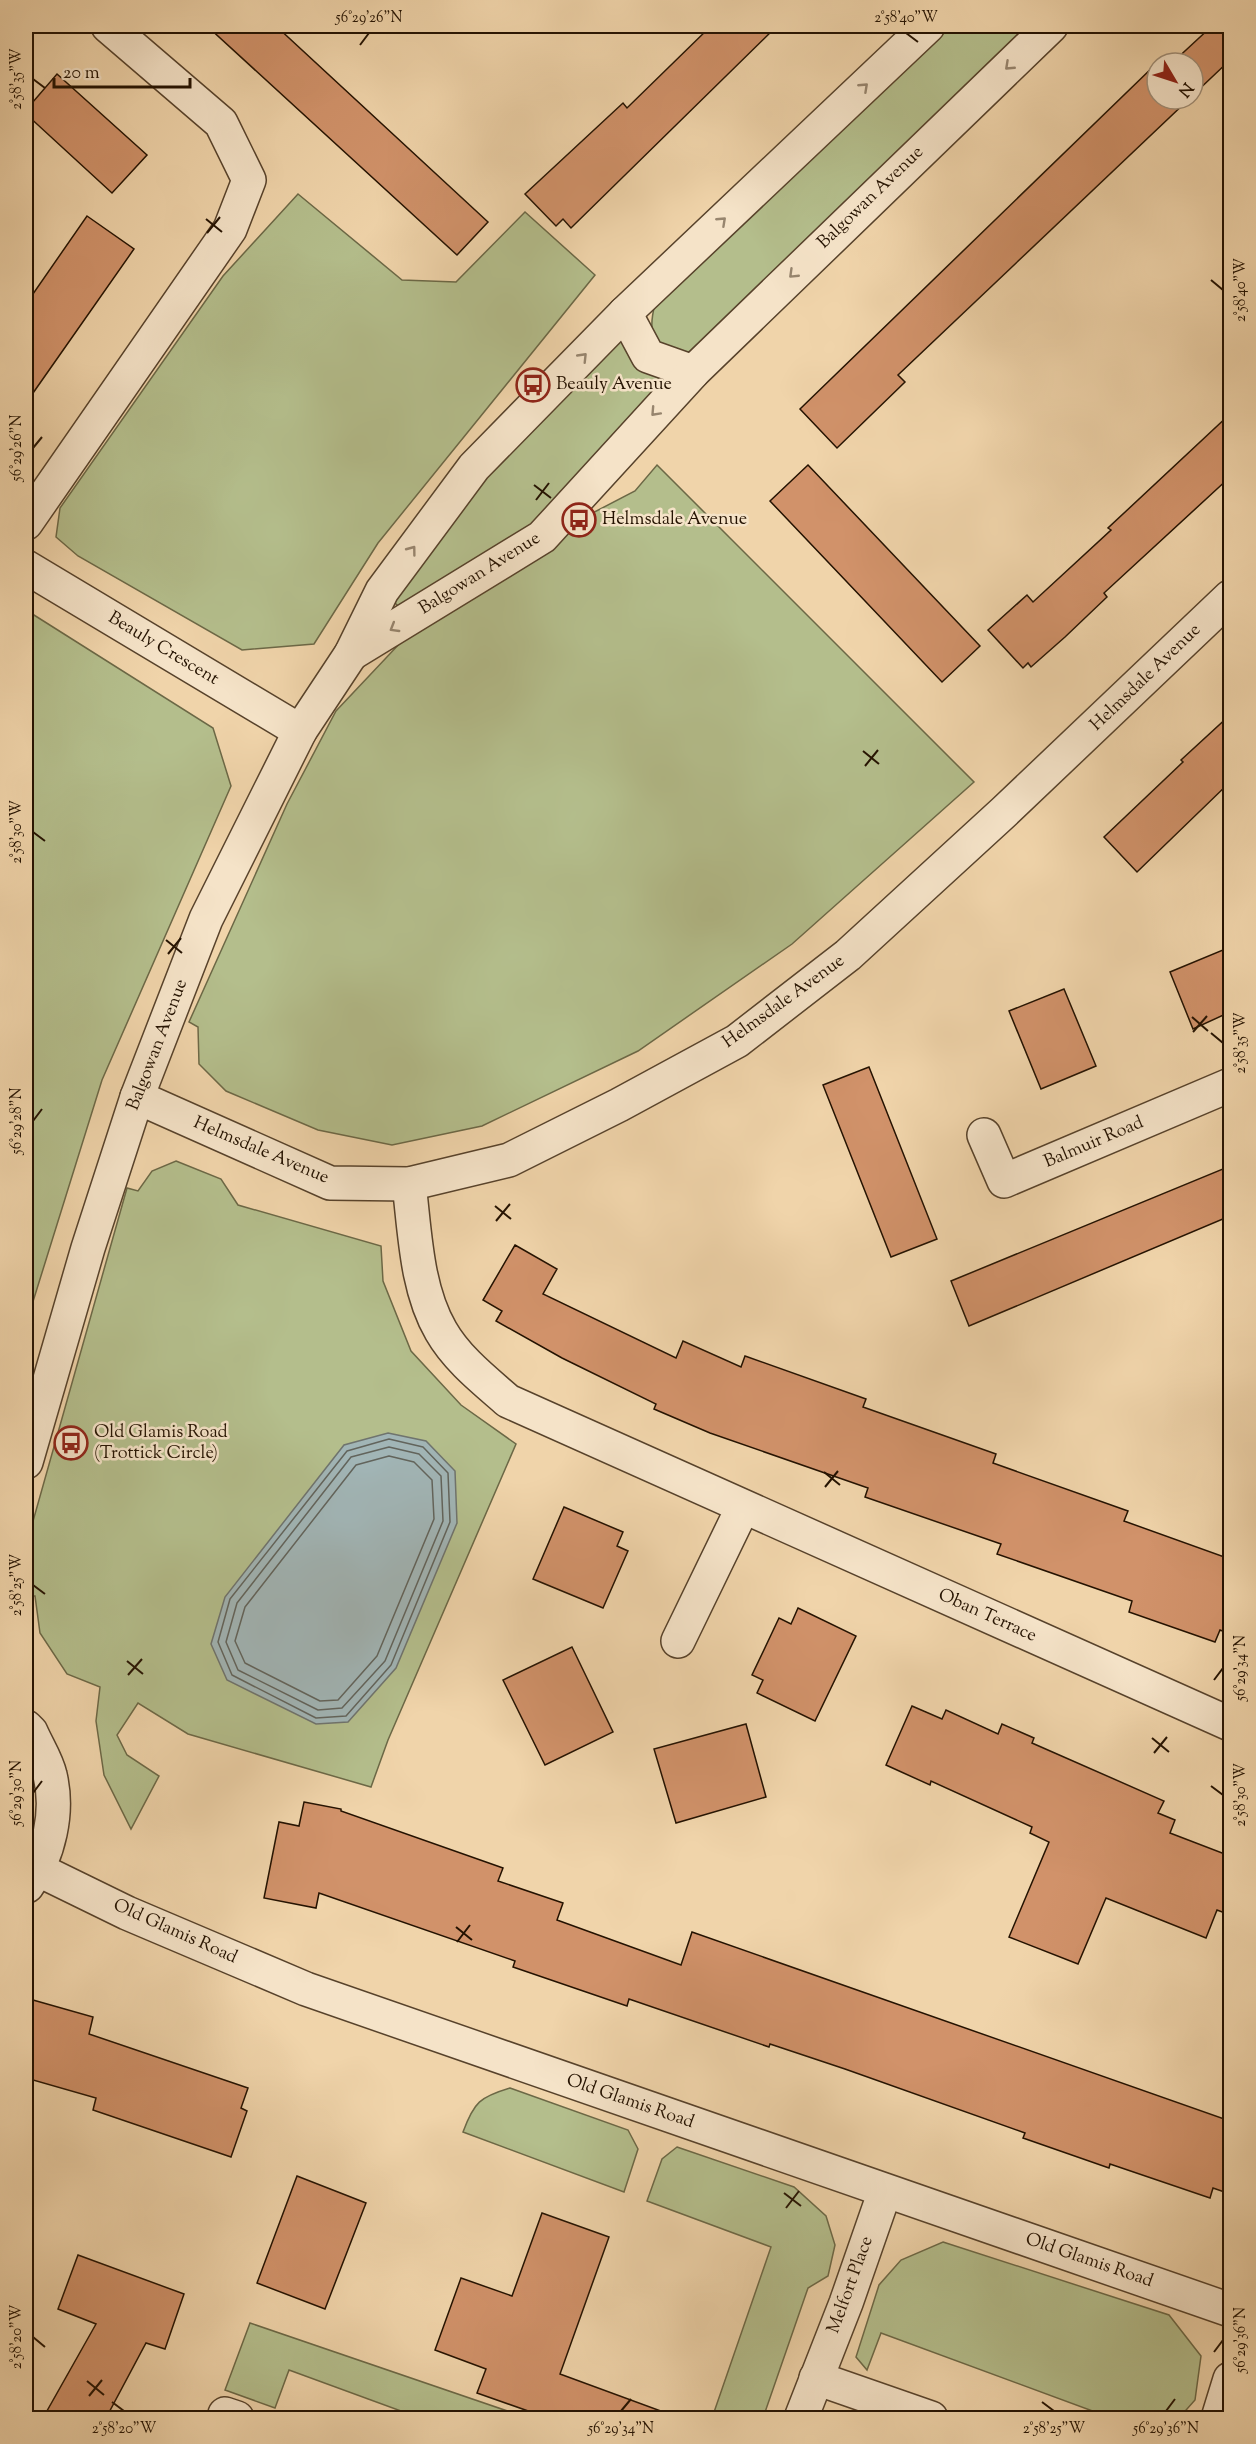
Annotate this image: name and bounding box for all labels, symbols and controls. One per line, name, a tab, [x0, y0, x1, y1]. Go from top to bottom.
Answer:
text: 56°29'26"N	[335, 8, 402, 29]
text: 2°58'40"W	[874, 8, 938, 29]
text: 2°58'35"W	[7, 48, 28, 110]
scale bar	[54, 51, 190, 89]
north arrow	[1145, 51, 1205, 111]
one-way arrow	[1005, 59, 1015, 70]
text: 20 m	[63, 61, 100, 87]
text: N	[1172, 77, 1198, 101]
one-way arrow	[857, 83, 868, 94]
street label: Balgowan Avenue	[812, 140, 930, 256]
one-way arrow	[716, 217, 726, 228]
text: 2°58'40"W	[1231, 258, 1252, 322]
one-way arrow	[790, 267, 801, 278]
one-way arrow	[575, 353, 586, 364]
bus stop icon: Beauly Avenue	[515, 367, 551, 403]
place label: Beauly Avenue	[556, 372, 672, 398]
one-way arrow	[652, 405, 663, 416]
text: 56°29'26"N	[7, 415, 28, 482]
bus stop icon: Helmsdale Avenue	[561, 502, 597, 538]
place label: Helmsdale Avenue	[602, 507, 747, 533]
street label: Balgowan Avenue	[414, 526, 546, 622]
one-way arrow	[405, 545, 416, 556]
street label: Beauly Crescent	[103, 606, 223, 692]
street label: Helmsdale Avenue	[1085, 618, 1207, 738]
one-way arrow	[390, 620, 400, 632]
text: 2°58'30"W	[7, 800, 28, 864]
street label: Helmsdale Avenue	[718, 949, 850, 1055]
street label: Balgowan Avenue	[121, 976, 195, 1114]
text: 2°58'35"W	[1231, 1012, 1252, 1074]
text: 56°29'28"N	[7, 1088, 28, 1155]
street label: Balmuir Road	[1040, 1110, 1148, 1176]
street label: Helmsdale Avenue	[189, 1111, 333, 1191]
place label: Old Glamis Road (Trottick Circle)	[94, 1420, 228, 1467]
bus stop icon: Old Glamis Road (Trottick Circle)	[53, 1425, 89, 1461]
text: 2°58'25"W	[7, 1554, 28, 1616]
street label: Oban Terrace	[934, 1583, 1040, 1649]
text: 56°29'34"N	[1231, 1635, 1252, 1702]
text: 56°29'30"N	[7, 1760, 28, 1827]
text: 2°58'30"W	[1231, 1763, 1252, 1827]
street label: Old Glamis Road	[109, 1893, 241, 1971]
street label: Old Glamis Road	[563, 2068, 697, 2136]
street label: Old Glamis Road	[1022, 2227, 1156, 2295]
street label: Melfort Place	[821, 2233, 881, 2337]
text: 2°58'20"W	[7, 2304, 28, 2369]
text: 56°29'36"N	[1231, 2307, 1252, 2374]
text: 2°58'20"W	[92, 2419, 157, 2440]
text: 56°29'34"N	[587, 2419, 654, 2440]
text: 2°58'25"W	[1023, 2419, 1085, 2440]
text: 56°29'36"N	[1132, 2419, 1199, 2440]

